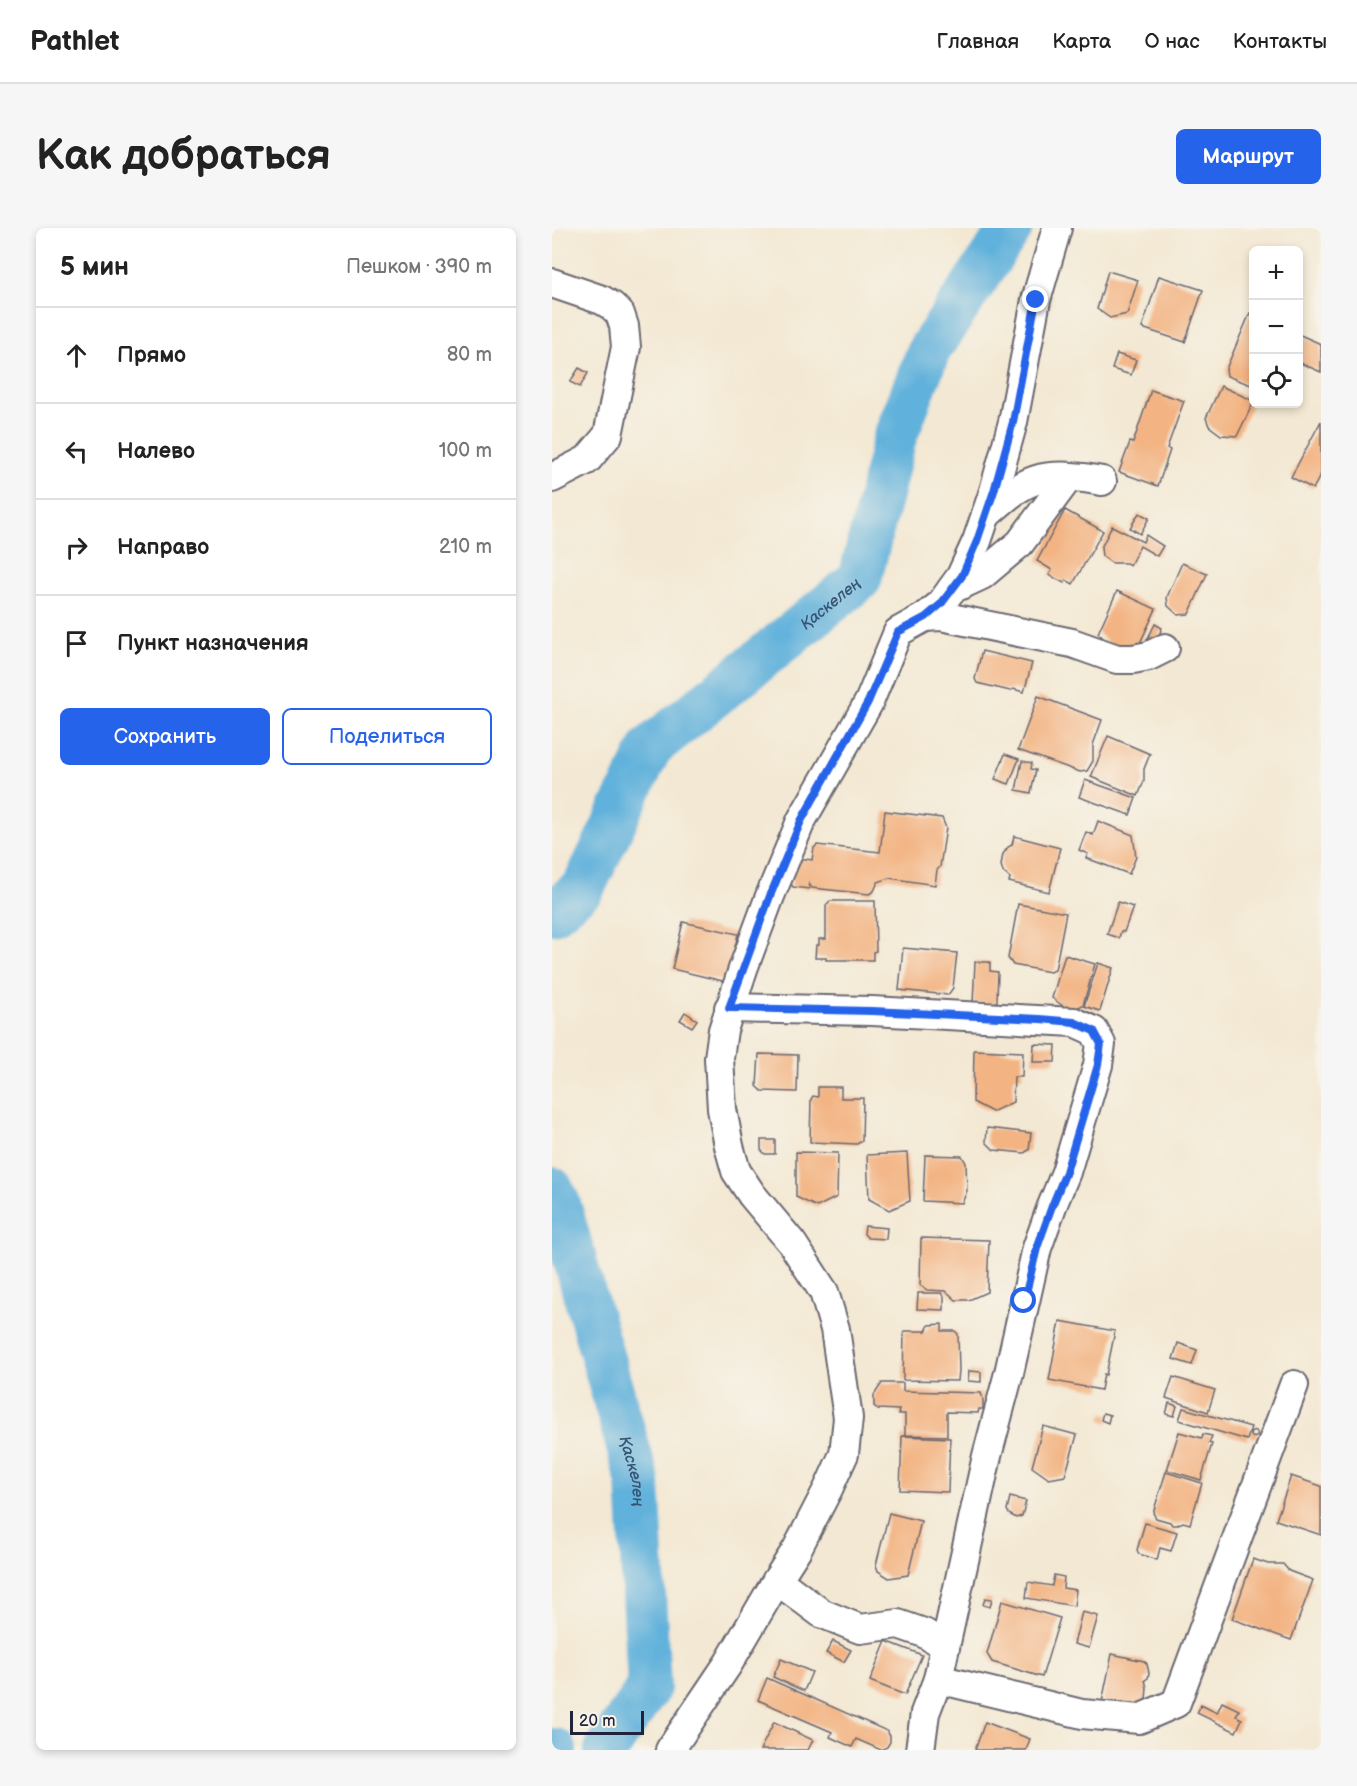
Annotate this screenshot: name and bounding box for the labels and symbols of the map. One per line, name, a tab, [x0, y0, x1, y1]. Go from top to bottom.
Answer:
route end	[1022, 286, 1048, 312]
water label: Қаскелең	[797, 574, 865, 634]
route start	[1010, 1287, 1036, 1313]
water label: Қаскелең	[614, 1434, 647, 1507]
scale bar	[570, 1708, 644, 1736]

